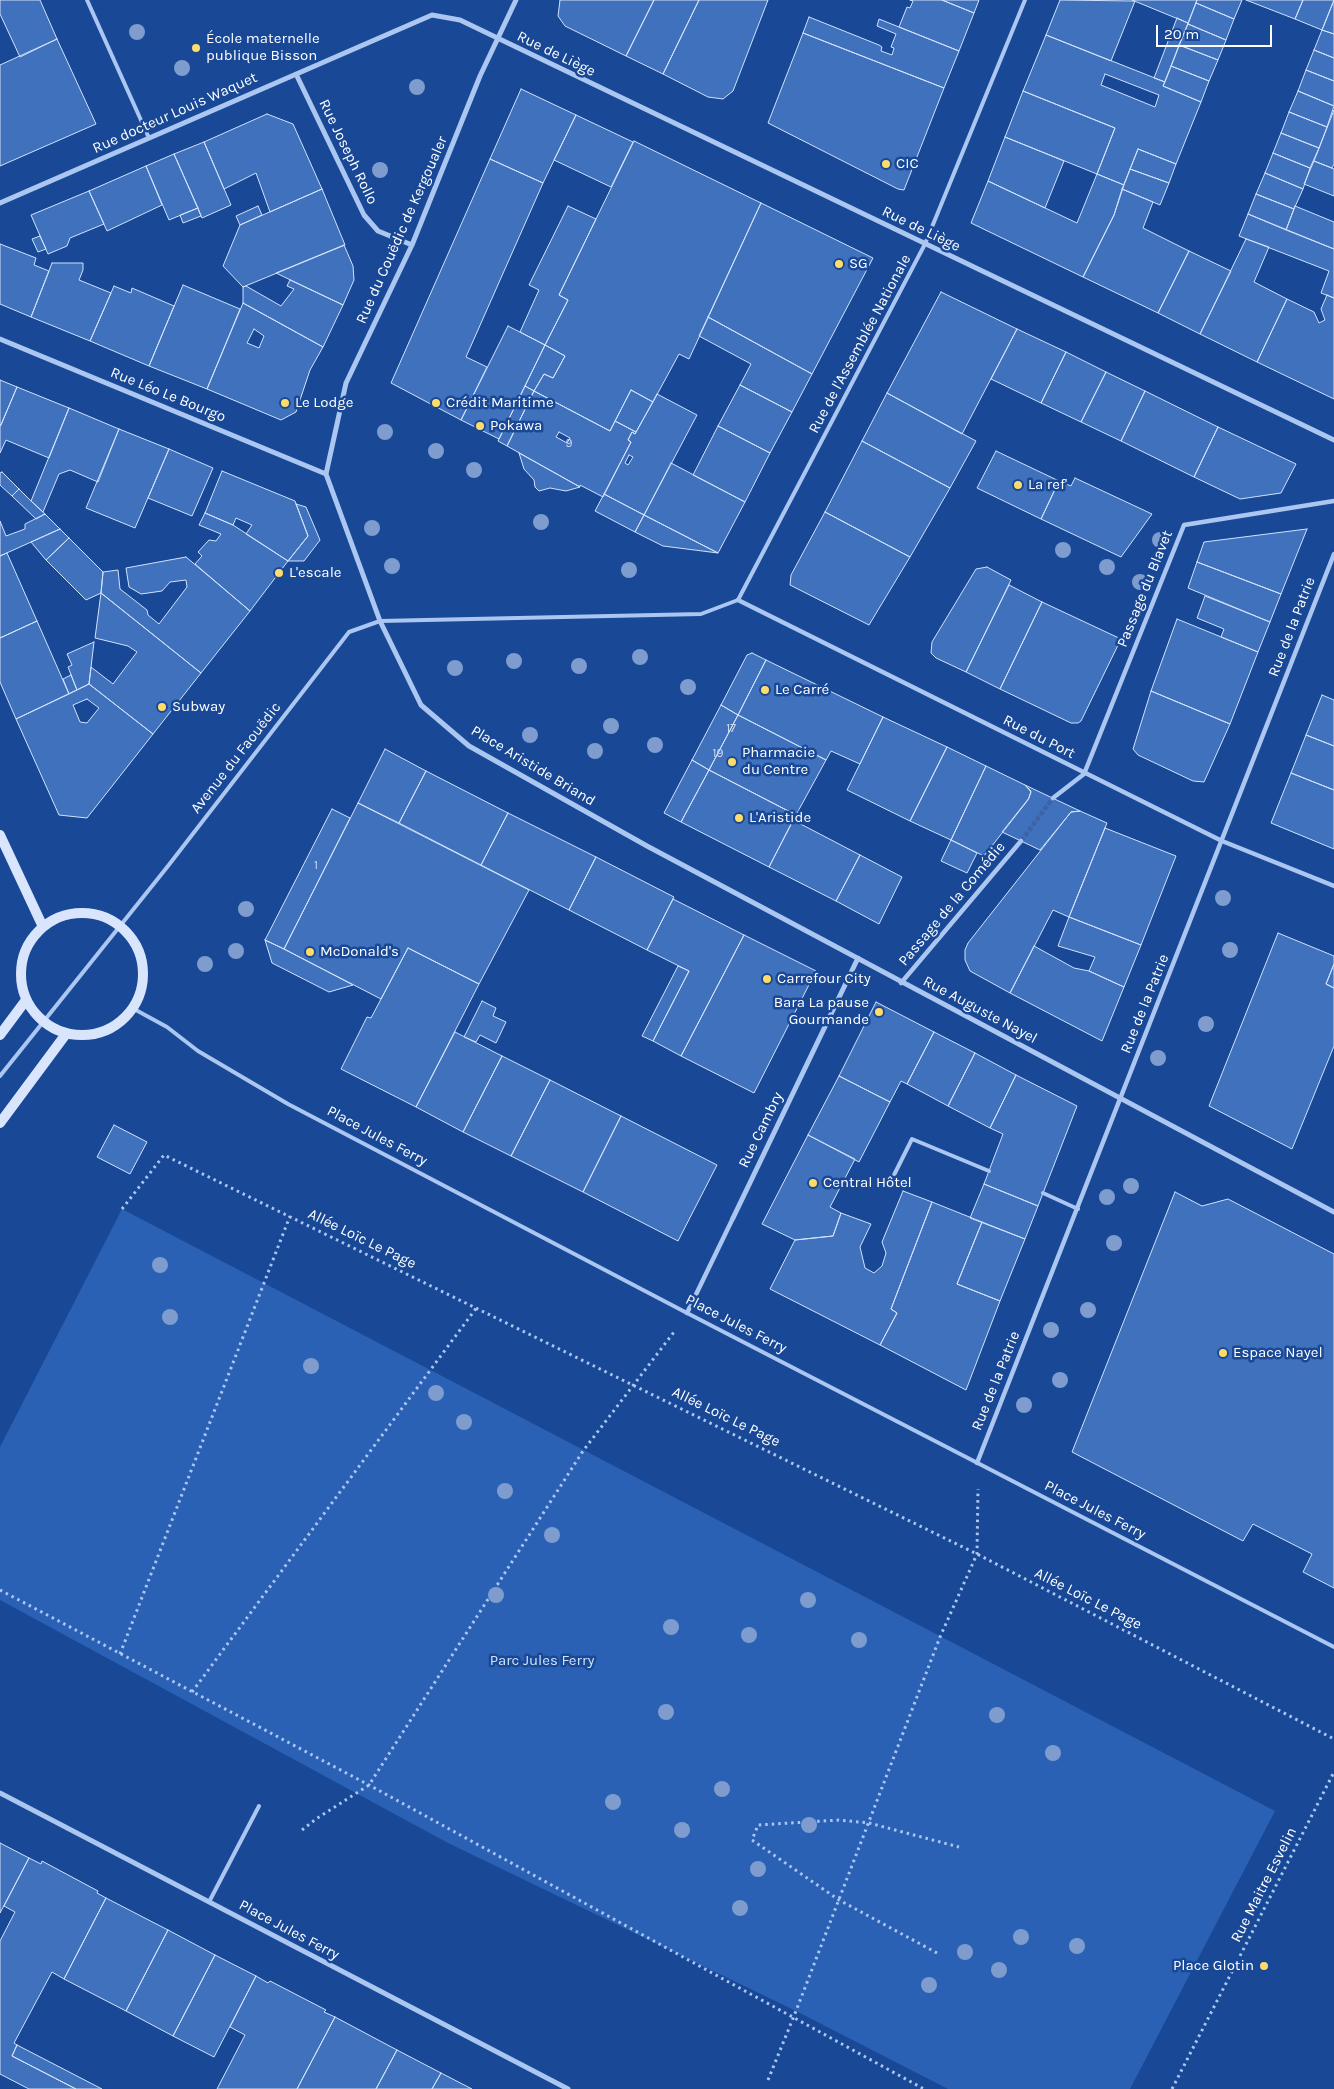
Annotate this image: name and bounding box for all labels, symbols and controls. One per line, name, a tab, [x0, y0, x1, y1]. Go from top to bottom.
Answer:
scale bar	[1159, 15, 1275, 47]
text: 20 m	[1164, 25, 1199, 43]
street label: Rue de Liège	[514, 27, 598, 81]
place label: École maternelle publique Bisson	[206, 30, 320, 65]
marker: École maternelle publique Bisson	[190, 42, 202, 54]
street label: Rue docteur Louis Waquet	[90, 69, 260, 157]
street label: Rue Joseph Rollo	[315, 96, 381, 208]
street label: Rue du Couëdic de Kergoualer	[352, 133, 452, 327]
place label: CIC	[896, 155, 919, 173]
marker: CIC	[880, 158, 892, 170]
street label: Rue de Liège	[879, 202, 963, 256]
street label: Rue de l'Assemblée Nationale	[805, 251, 915, 437]
place label: SG	[849, 255, 868, 273]
marker: SG	[833, 258, 845, 270]
street label: Rue Léo Le Bourgo	[108, 364, 228, 426]
place label: Le Lodge	[295, 394, 354, 412]
place label: Crédit Maritime	[446, 394, 554, 412]
marker: Le Lodge	[279, 397, 291, 409]
marker: Crédit Maritime	[430, 397, 442, 409]
place label: Pokawa	[490, 417, 542, 435]
marker: Pokawa	[474, 420, 486, 432]
house number: 9	[566, 437, 572, 451]
place label: La ref'	[1028, 476, 1067, 494]
marker: La ref'	[1012, 479, 1024, 491]
street label: Passage du Blavet	[1113, 528, 1177, 650]
place label: L'escale	[289, 564, 342, 582]
marker: L'escale	[273, 567, 285, 579]
street label: Rue de la Patrie	[1265, 575, 1319, 679]
place label: Le Carré	[775, 681, 829, 699]
marker: Le Carré	[759, 684, 771, 696]
place label: Subway	[172, 698, 225, 716]
street label: Avenue du Faouëdic	[187, 699, 285, 817]
marker: Subway	[156, 701, 168, 713]
street label: Rue du Port	[1000, 711, 1078, 763]
street label: Place Aristide Briand	[468, 722, 598, 810]
house number: 17	[726, 722, 736, 736]
place label: Pharmacie du Centre	[742, 744, 815, 779]
house number: 19	[713, 747, 723, 761]
marker: Pharmacie du Centre	[726, 756, 738, 768]
place label: L'Aristide	[749, 809, 811, 827]
marker: L'Aristide	[733, 812, 745, 824]
street label: Passage de la Comédie	[895, 838, 1009, 970]
house number: 1	[314, 859, 318, 873]
place label: McDonald's	[320, 943, 399, 961]
marker: McDonald's	[304, 946, 316, 958]
street label: Rue de la Patrie	[1117, 952, 1173, 1056]
place label: Carrefour City	[777, 970, 871, 988]
street label: Rue Auguste Nayel	[920, 972, 1040, 1048]
marker: Carrefour City	[761, 973, 773, 985]
place label: Bara La pause Gourmande	[774, 994, 869, 1029]
marker: Bara La pause Gourmande	[873, 1006, 885, 1018]
street label: Rue Cambry	[735, 1089, 787, 1171]
street label: Place Jules Ferry	[324, 1102, 430, 1170]
place label: Central Hôtel	[823, 1174, 912, 1192]
marker: Central Hôtel	[807, 1177, 819, 1189]
street label: Allée Loïc Le Page	[305, 1205, 419, 1273]
street label: Place Jules Ferry	[682, 1291, 790, 1357]
street label: Rue de la Patrie	[968, 1329, 1024, 1433]
place label: Espace Nayel	[1233, 1344, 1323, 1362]
marker: Espace Nayel	[1217, 1347, 1229, 1359]
street label: Allée Loïc Le Page	[669, 1383, 783, 1451]
street label: Place Jules Ferry	[1041, 1477, 1149, 1543]
street label: Allée Loïc Le Page	[1031, 1564, 1145, 1634]
park label: Parc Jules Ferry	[490, 1652, 594, 1670]
street label: Rue Maitre Esvelin	[1227, 1825, 1301, 1945]
street label: Place Jules Ferry	[236, 1896, 342, 1964]
place label: Place Glotin	[1173, 1957, 1254, 1975]
marker: Place Glotin	[1258, 1960, 1270, 1972]

